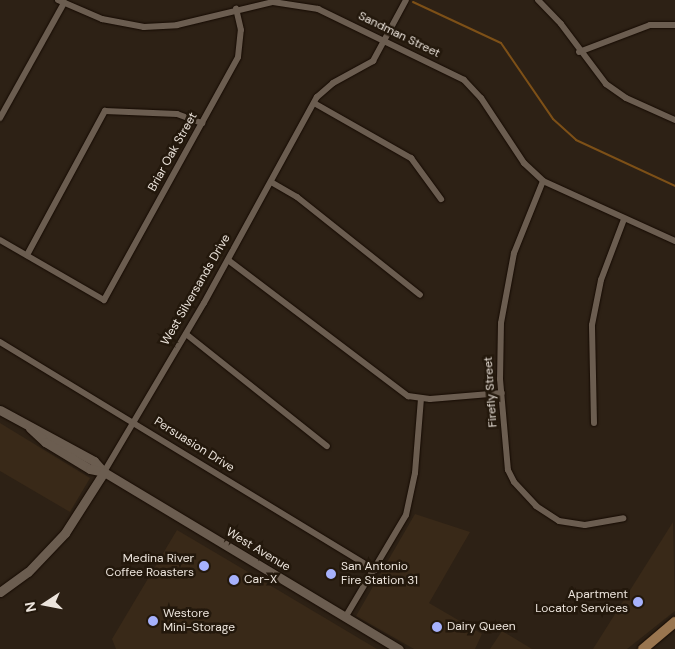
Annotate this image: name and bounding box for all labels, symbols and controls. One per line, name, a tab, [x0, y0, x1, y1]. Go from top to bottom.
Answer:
street label: Sandman Street	[356, 9, 442, 61]
street label: Briar Oak Street	[145, 110, 201, 194]
street label: West Silversands Drive	[158, 232, 234, 348]
street label: Firefly Street	[481, 356, 501, 428]
street label: Persuasion Drive	[151, 415, 237, 475]
street label: West Avenue	[223, 525, 293, 575]
place label: Medina River Coffee Roasters	[106, 552, 194, 580]
marker: Medina River Coffee Roasters	[198, 560, 210, 572]
place label: San Antonio Fire Station 31	[341, 560, 418, 588]
marker: San Antonio Fire Station 31	[325, 568, 337, 580]
place label: Car-X	[244, 573, 277, 587]
marker: Car-X	[228, 574, 240, 586]
north arrow	[20, 579, 70, 629]
place label: Apartment Locator Services	[535, 588, 628, 616]
marker: Apartment Locator Services	[632, 596, 644, 608]
text: N	[20, 600, 40, 614]
place label: Westore Mini-Storage	[163, 607, 235, 635]
marker: Westore Mini-Storage	[147, 615, 159, 627]
place label: Dairy Queen	[447, 620, 516, 634]
marker: Dairy Queen	[431, 621, 443, 633]

